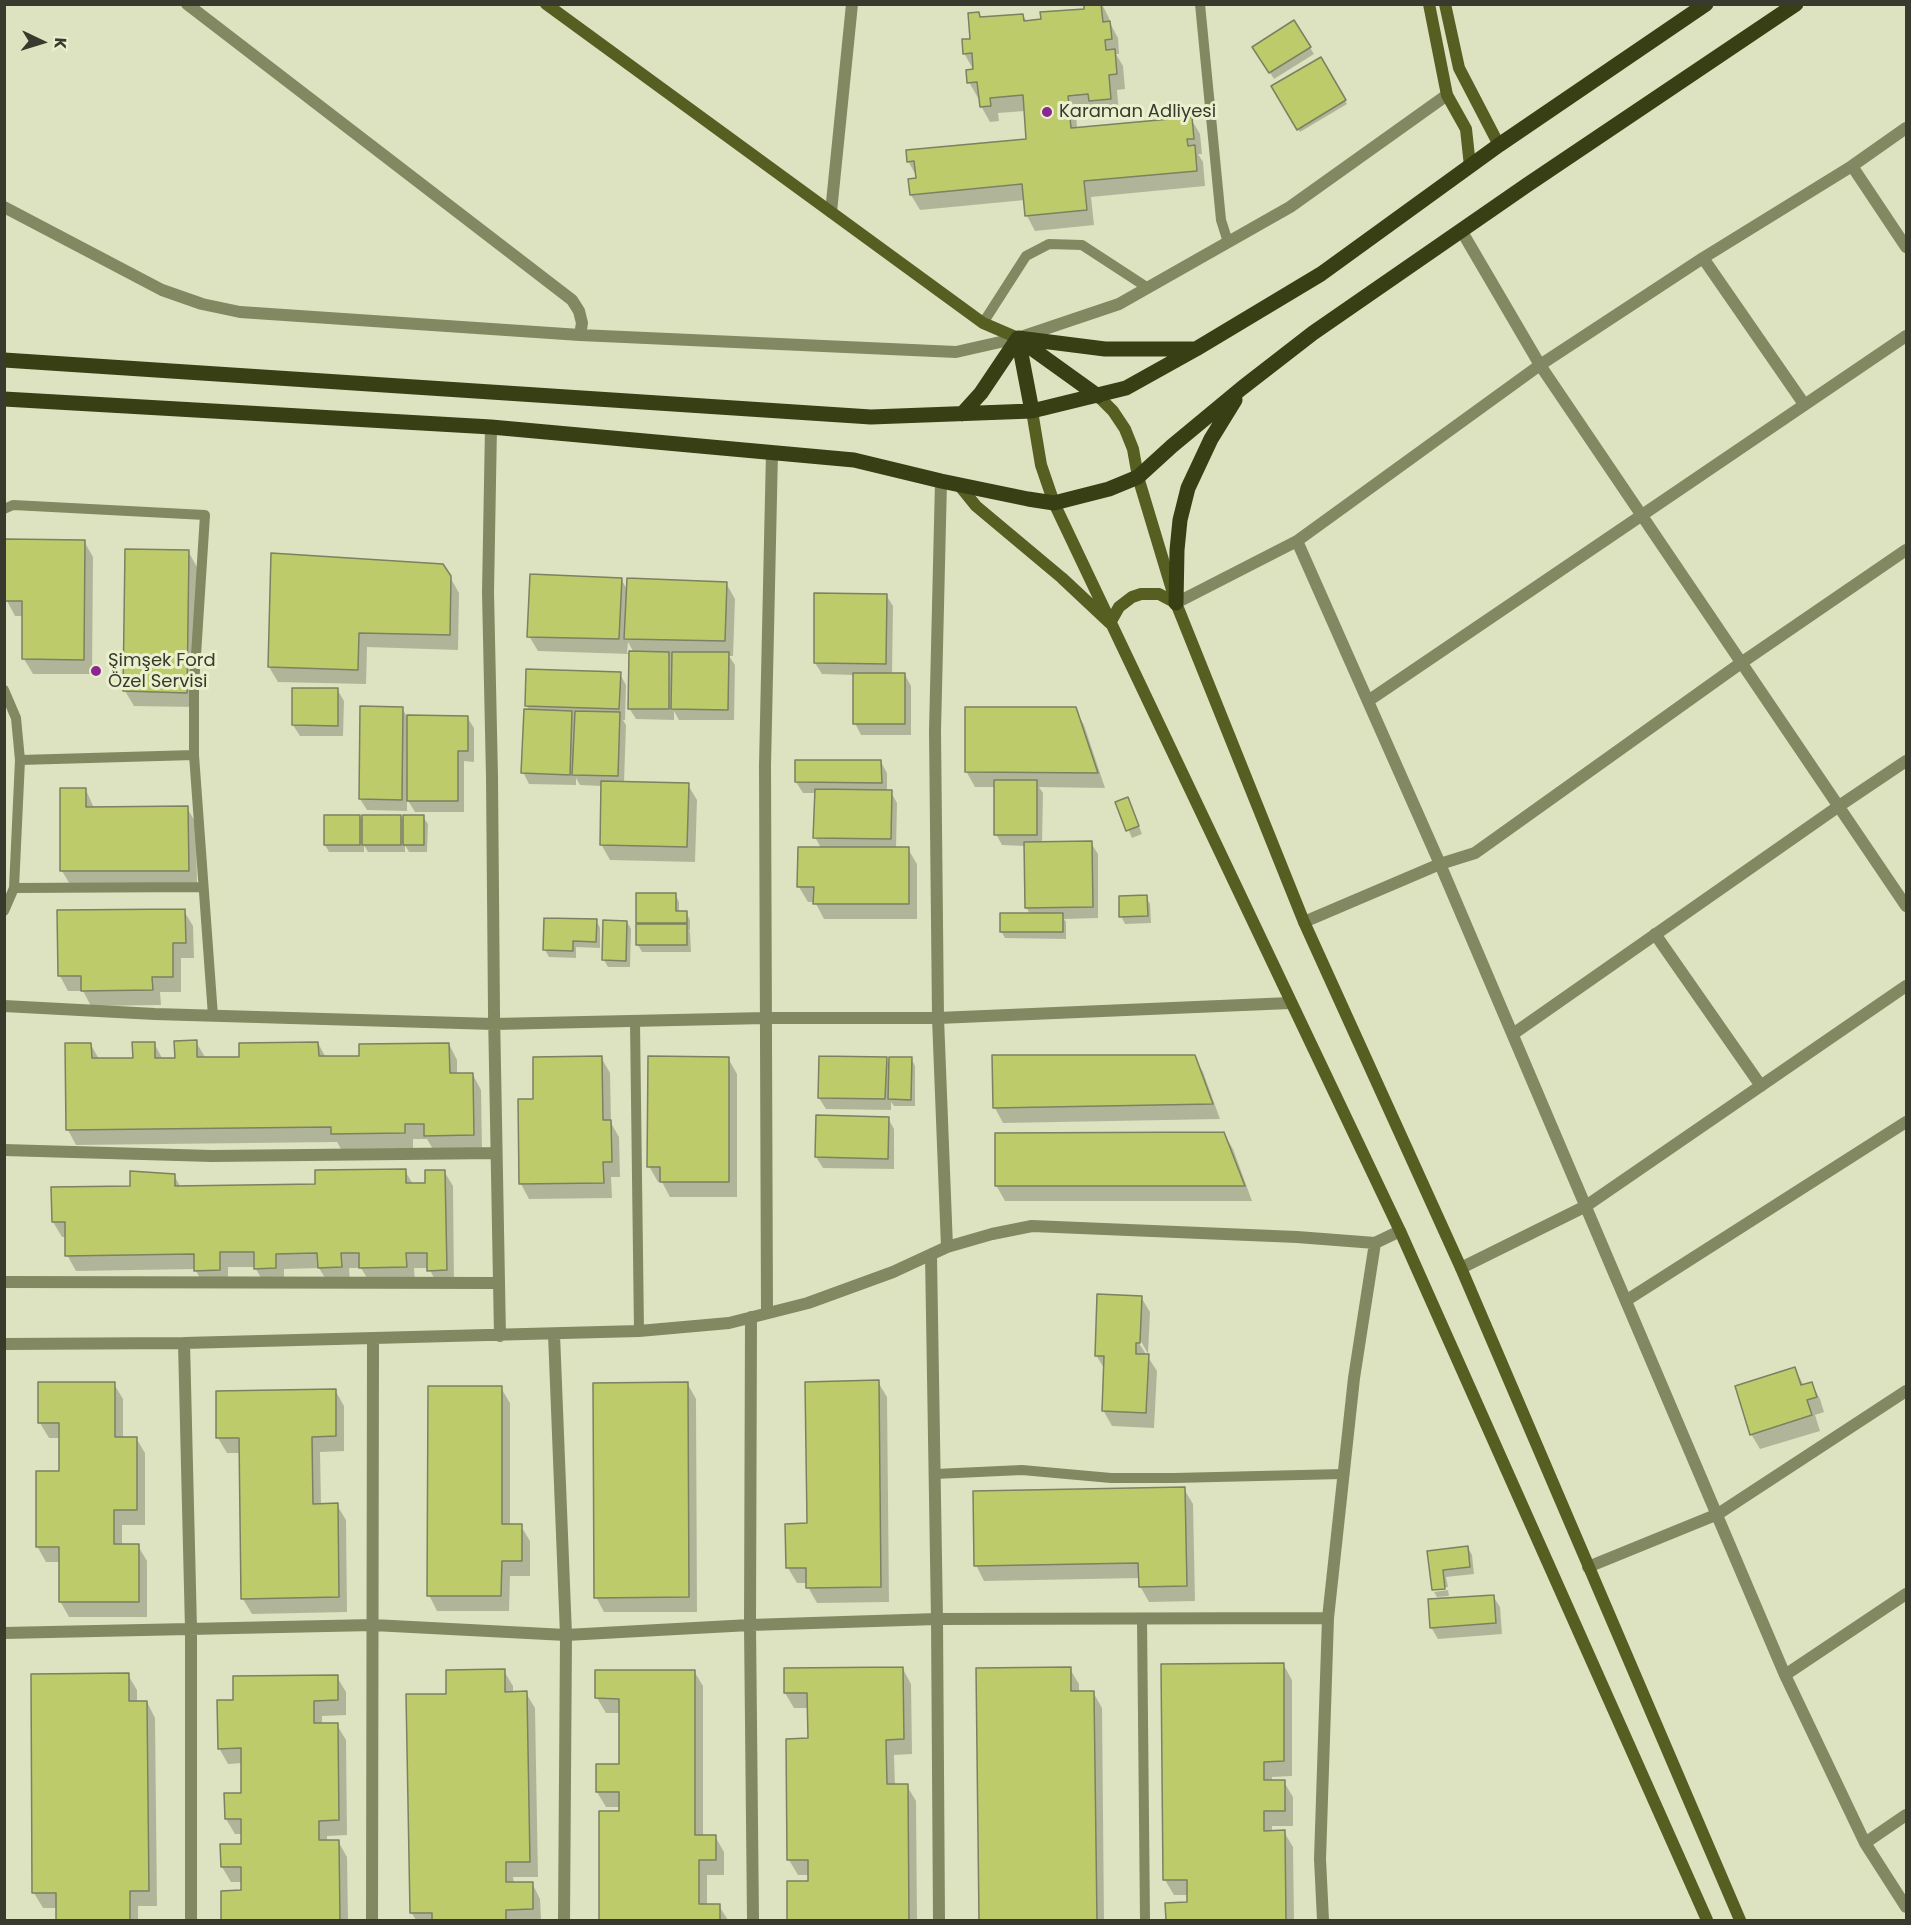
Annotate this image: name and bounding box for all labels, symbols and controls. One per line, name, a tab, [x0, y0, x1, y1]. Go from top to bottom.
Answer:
north arrow	[12, 12, 72, 72]
text: K	[49, 37, 72, 50]
place label: Karaman Adliyesi	[1059, 101, 1216, 123]
marker: Karaman Adliyesi	[1040, 105, 1054, 119]
place label: Şimşek Ford Özel Servisi	[108, 650, 216, 692]
marker: Şimşek Ford Özel Servisi	[89, 664, 103, 678]

